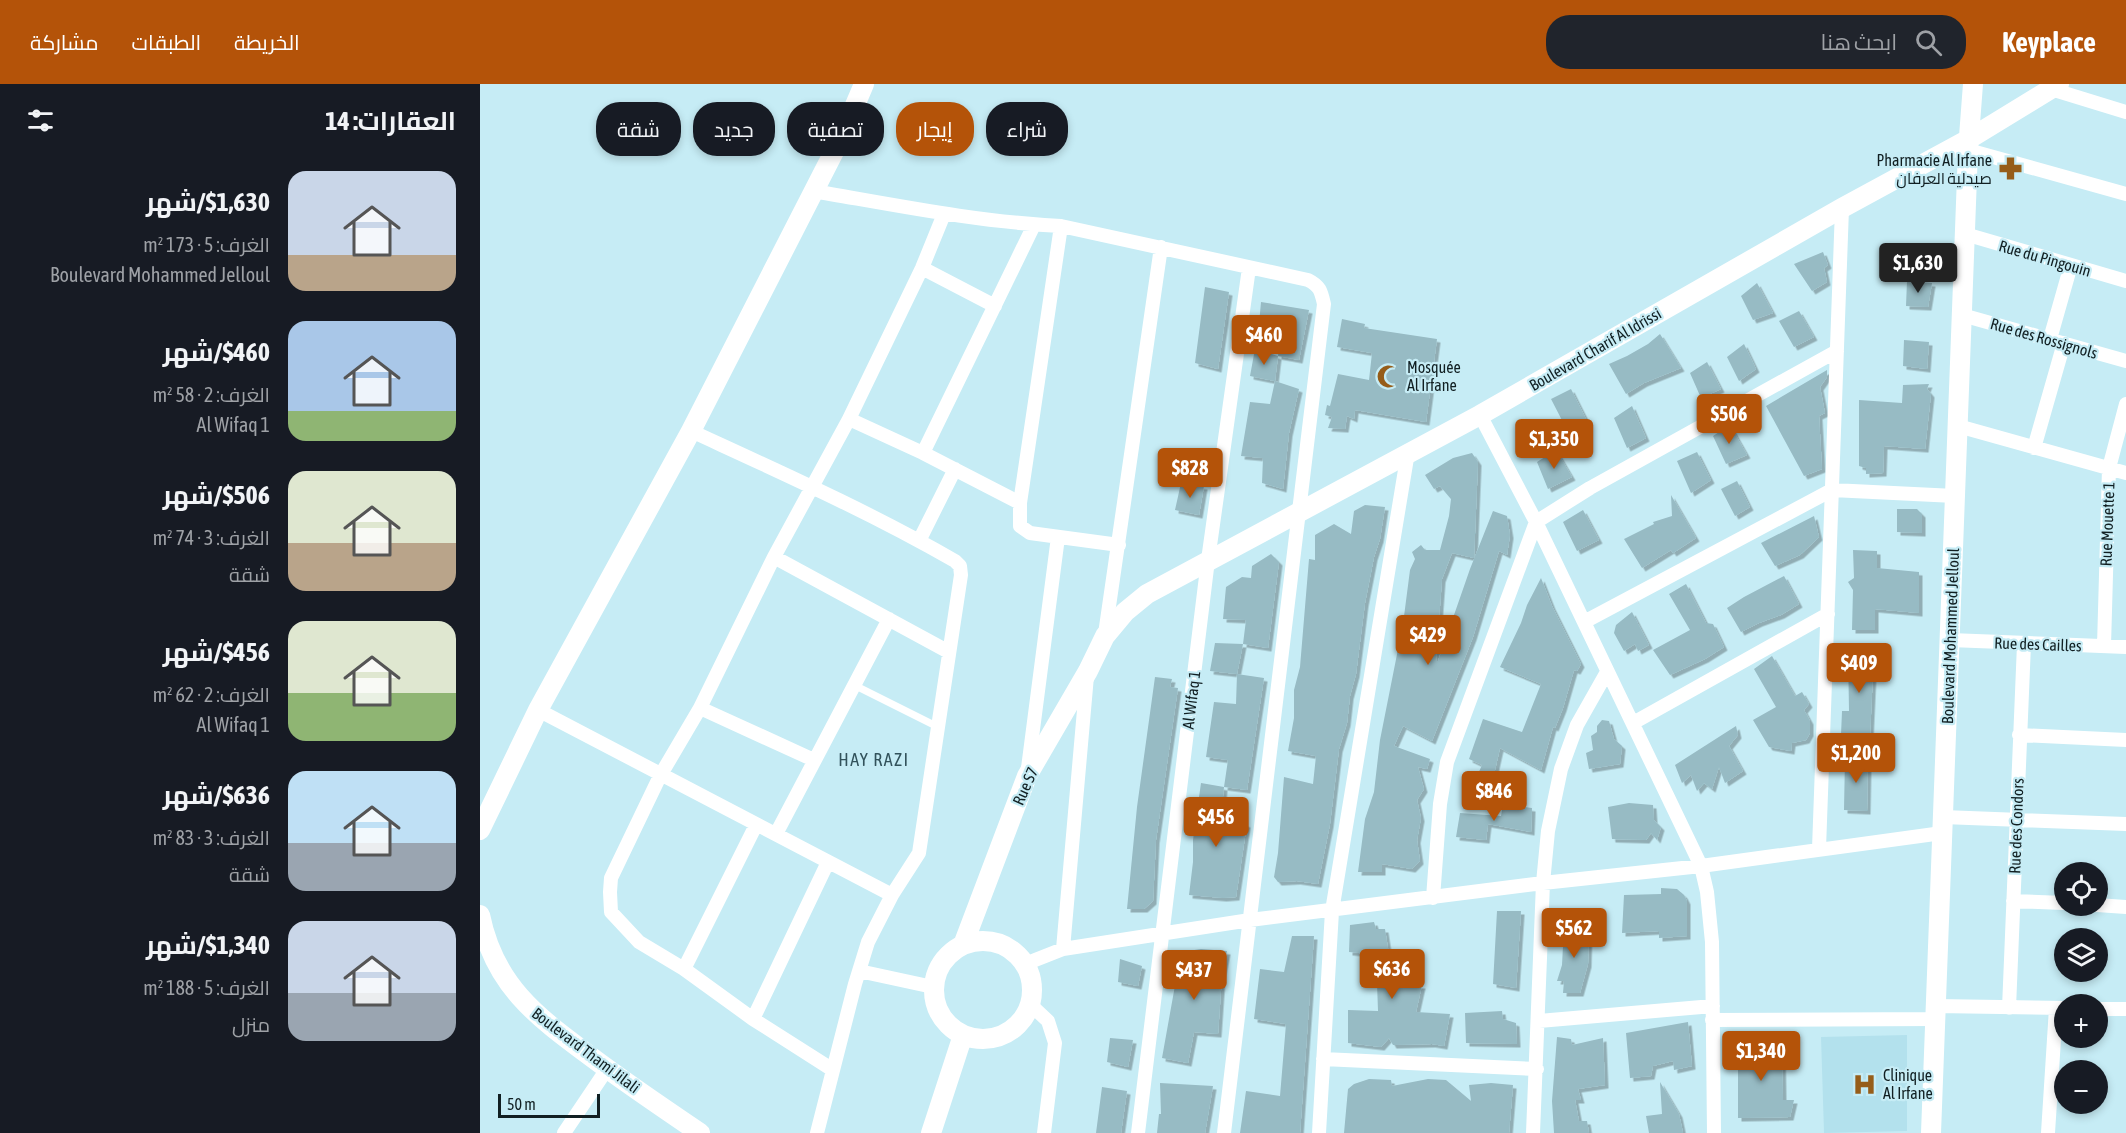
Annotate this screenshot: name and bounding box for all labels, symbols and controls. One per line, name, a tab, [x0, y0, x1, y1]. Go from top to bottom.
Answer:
search box	[1546, 15, 1966, 69]
icon: search	[1912, 26, 1945, 59]
text: Keyplace	[2002, 26, 2096, 58]
text: ابحث هنا	[1821, 29, 1897, 55]
text: مشاركة	[30, 30, 99, 54]
text: الطبقات	[132, 30, 201, 54]
text: الخريطة	[234, 30, 300, 54]
chip: شقة	[596, 102, 681, 156]
chip: جديد	[693, 102, 775, 156]
chip: تصفية	[787, 102, 884, 156]
chip: إيجار	[896, 102, 974, 156]
chip: شراء	[986, 102, 1068, 156]
icon: filters	[24, 104, 57, 137]
text: العقارات: 14	[325, 106, 456, 136]
place label: Pharmacie Al Irfane صيدلية العرفان	[1876, 151, 1992, 189]
pharmacy icon: Pharmacie Al Irfane صيدلية العرفان	[1997, 156, 2023, 182]
text: $1,630/شهر	[146, 187, 270, 217]
icon: home	[336, 195, 408, 267]
text: الغرف: 5 · 173 m²	[143, 233, 270, 256]
street label: Rue du Pingouin	[1997, 236, 2093, 281]
pin: $1,630	[1869, 243, 1967, 294]
text: $1,630	[1893, 251, 1943, 274]
text: Boulevard Mohammed Jelloul	[50, 263, 270, 286]
street label: Boulevard Charif Al Idrissi	[1526, 304, 1664, 394]
street label: Rue des Rossignols	[1988, 314, 2100, 363]
pin: $460	[1228, 315, 1300, 366]
text: $460	[1246, 323, 1282, 346]
text: $460/شهر	[163, 337, 270, 367]
icon: home	[336, 345, 408, 417]
place label: Mosquée Al Irfane	[1407, 358, 1461, 394]
mosque icon: Mosquée Al Irfane	[1376, 363, 1402, 389]
text: الغرف: 2 · 58 m²	[153, 383, 270, 406]
pin: $506	[1693, 394, 1765, 445]
text: $506	[1711, 402, 1747, 425]
text: Al Wifaq 1	[197, 413, 270, 436]
pin: $1,350	[1505, 419, 1603, 470]
text: $1,350	[1529, 427, 1579, 450]
pin: $828	[1154, 448, 1226, 499]
text: $828	[1172, 456, 1208, 479]
text: $506/شهر	[163, 480, 270, 510]
street label: Rue Mouette 1	[2097, 481, 2117, 567]
icon: home	[336, 495, 408, 567]
text: الغرف: 3 · 74 m²	[153, 526, 270, 549]
street label: Boulevard Mohammed Jelloul	[1938, 547, 1962, 724]
text: شقة	[229, 563, 270, 586]
pin: $429	[1392, 615, 1464, 666]
text: $429	[1410, 623, 1446, 646]
street label: Rue des Cailles	[1994, 633, 2082, 655]
text: $456/شهر	[163, 637, 270, 667]
pin: $409	[1823, 643, 1895, 694]
icon: home	[336, 645, 408, 717]
text: $409	[1841, 651, 1877, 674]
street label: Al Wifaq 1	[1178, 670, 1205, 730]
text: الغرف: 2 · 62 m²	[153, 683, 270, 706]
text: Al Wifaq 1	[197, 713, 270, 736]
pin: $1,200	[1807, 733, 1905, 784]
text: $1,200	[1831, 741, 1881, 764]
district label: HAY RAZI	[838, 749, 910, 770]
street label: Rue S7	[1009, 764, 1041, 808]
pin: $846	[1458, 771, 1530, 822]
street label: Rue des Condors	[2005, 777, 2027, 874]
text: $846	[1476, 779, 1512, 802]
text: $636/شهر	[163, 780, 270, 810]
icon: home	[336, 795, 408, 867]
pin: $456	[1180, 797, 1252, 848]
text: $456	[1198, 805, 1234, 828]
text: الغرف: 3 · 83 m²	[153, 826, 270, 849]
map controls	[2054, 862, 2108, 1114]
button: locate	[2054, 862, 2108, 916]
text: شقة	[229, 863, 270, 886]
pin: $562	[1538, 908, 1610, 959]
text: $562	[1556, 916, 1592, 939]
button: layers	[2054, 928, 2108, 982]
text: $1,340/شهر	[146, 930, 270, 960]
icon: home	[336, 945, 408, 1017]
pin: $636	[1356, 949, 1428, 1000]
pin: $437	[1158, 950, 1230, 1001]
text: $636	[1374, 957, 1410, 980]
text: $437	[1176, 958, 1212, 981]
text: الغرف: 5 · 188 m²	[143, 976, 270, 999]
button: +	[2054, 994, 2108, 1048]
street label: Boulevard Thami Jilali	[529, 1004, 643, 1096]
text: منزل	[232, 1013, 270, 1036]
pin: $1,340	[1712, 1031, 1810, 1082]
text: $1,340	[1736, 1039, 1786, 1062]
button: −	[2054, 1060, 2108, 1114]
place label: Clinique Al Irfane	[1883, 1066, 1933, 1102]
hospital icon: Clinique Al Irfane	[1852, 1071, 1878, 1097]
scale bar	[498, 1091, 600, 1118]
text: 50 m	[507, 1095, 536, 1113]

